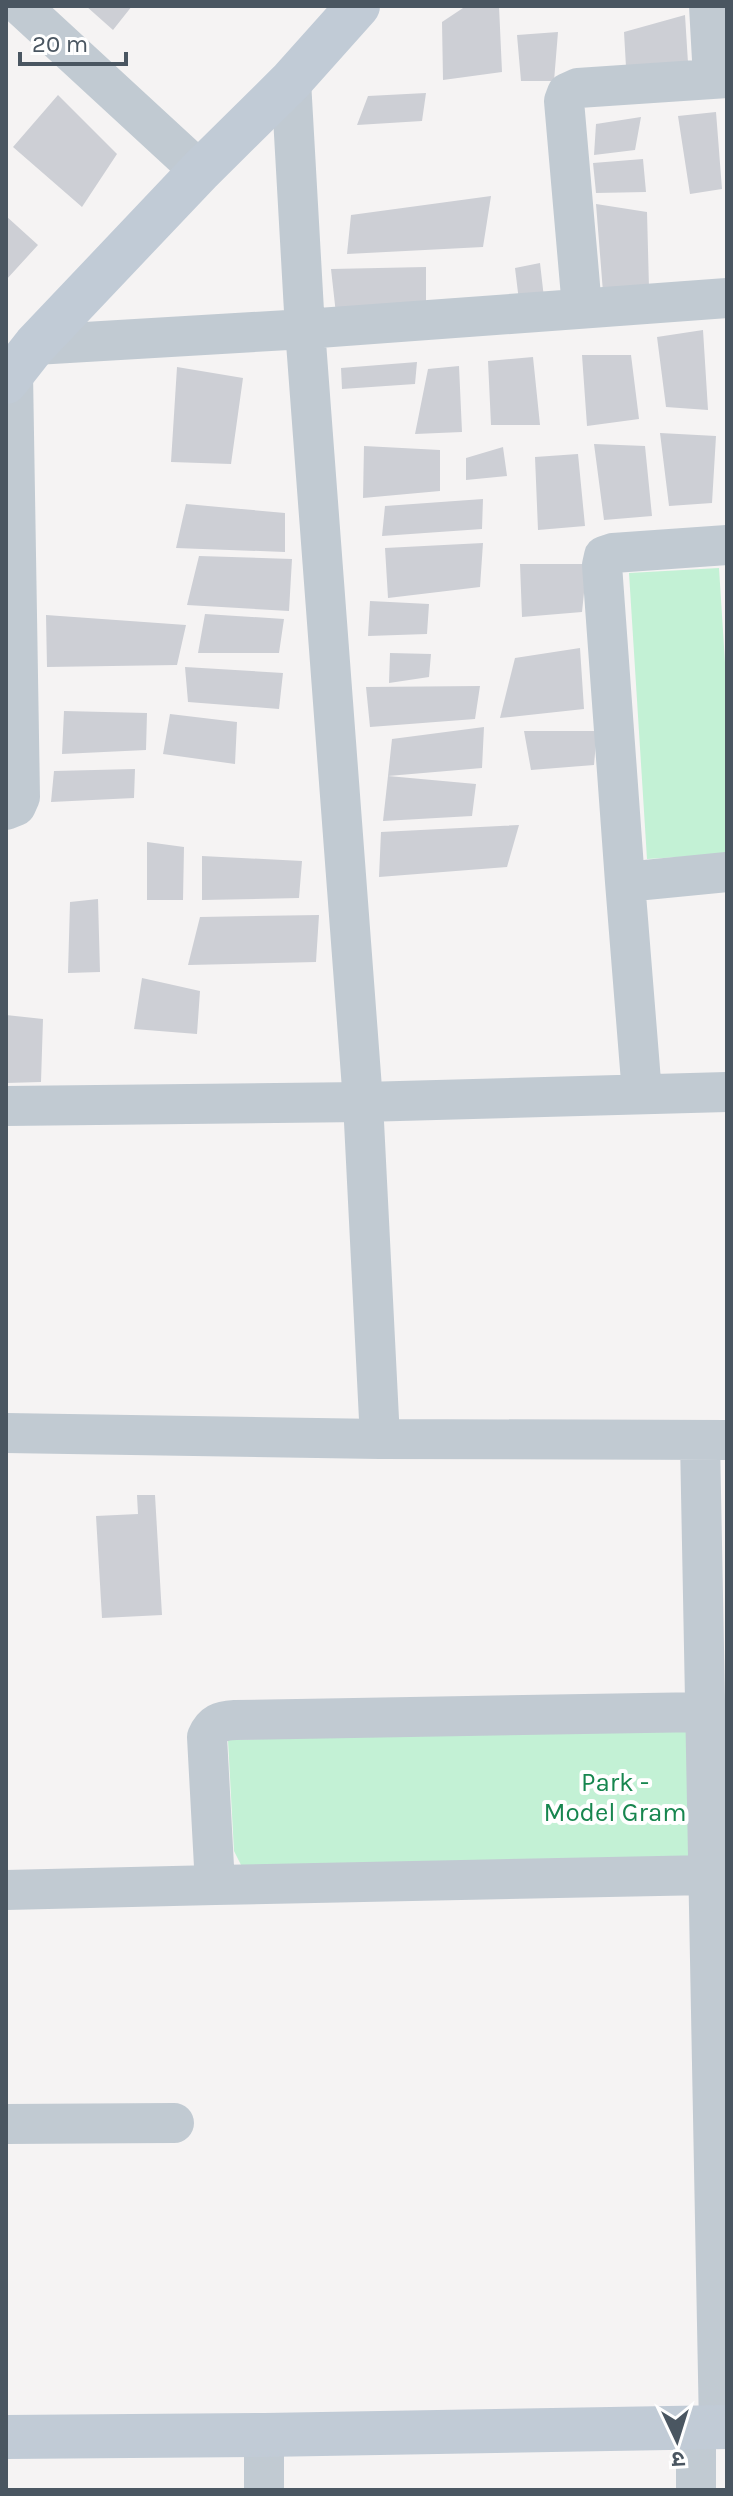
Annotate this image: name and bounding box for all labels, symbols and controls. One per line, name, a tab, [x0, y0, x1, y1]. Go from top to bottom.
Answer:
scale bar	[20, 16, 126, 66]
text: 20 m	[32, 30, 88, 58]
park label: Park - Model Gram	[543, 1767, 687, 1828]
north arrow	[637, 2400, 717, 2480]
text: उ	[670, 2446, 686, 2472]

